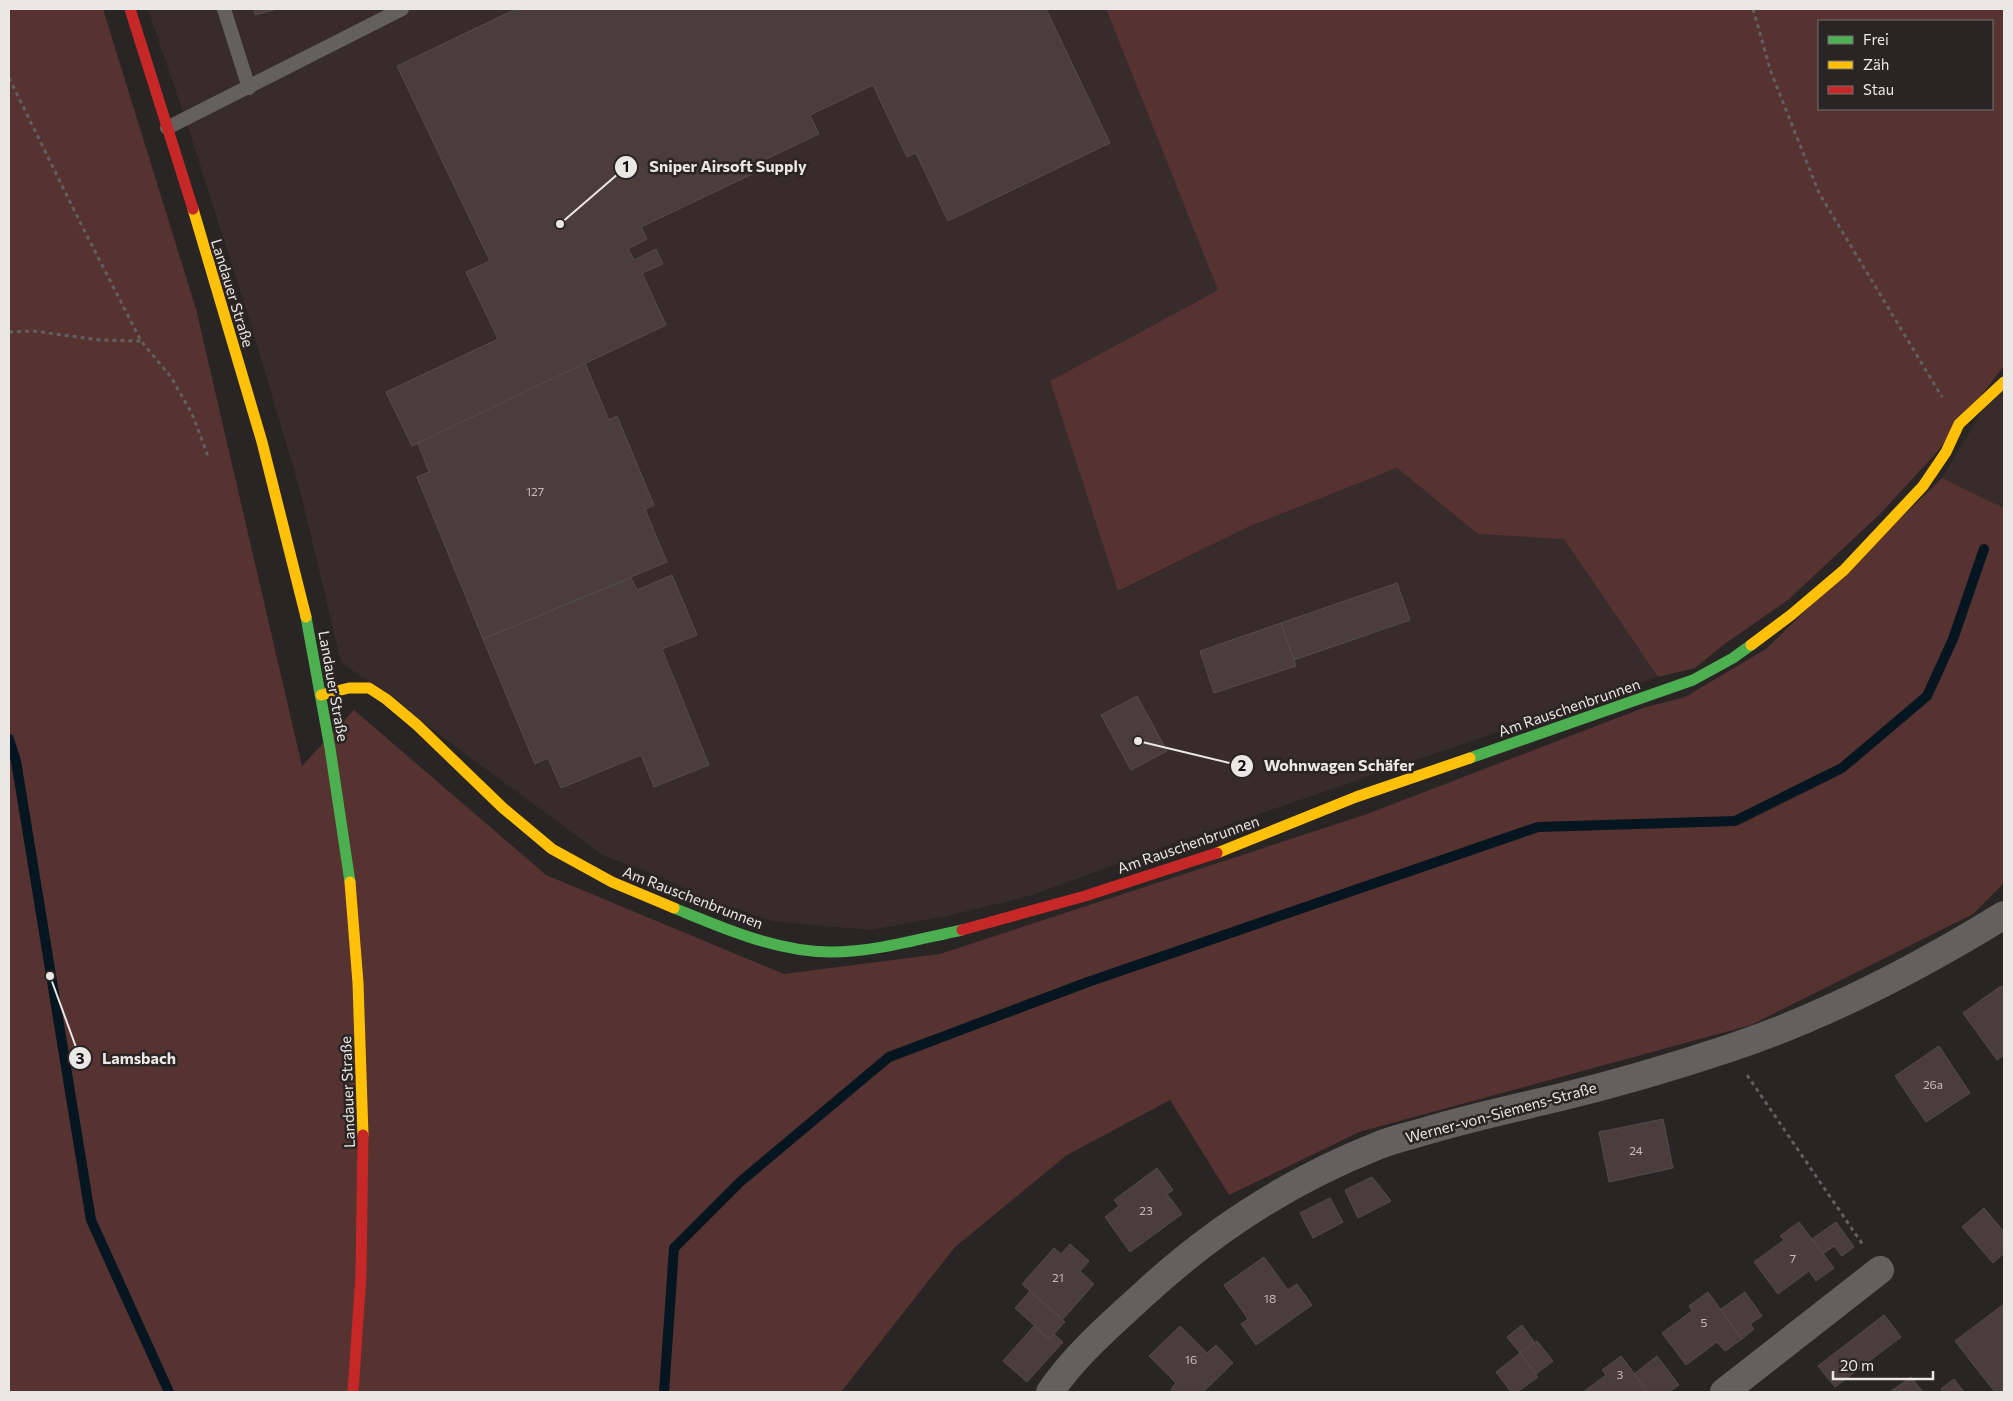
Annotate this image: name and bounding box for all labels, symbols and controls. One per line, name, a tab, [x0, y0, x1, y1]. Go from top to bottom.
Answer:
legend	[1818, 20, 1993, 110]
text: Frei	[1863, 30, 1889, 48]
text: Zäh	[1863, 55, 1889, 73]
text: Stau	[1863, 80, 1894, 98]
callout: Sniper Airsoft Supply	[614, 151, 816, 182]
text: Sniper Airsoft Supply	[649, 156, 807, 175]
text: 1	[623, 157, 629, 175]
street label: Landauer Straße	[208, 237, 258, 349]
house number: 127	[526, 484, 544, 498]
street label: Landauer Straße	[315, 629, 353, 743]
street label: Am Rauschenbrunnen	[1496, 674, 1642, 740]
callout: Wohnwagen Schäfer	[1229, 750, 1425, 781]
text: Wohnwagen Schäfer	[1264, 755, 1415, 774]
text: 2	[1238, 756, 1246, 774]
street label: Am Rauschenbrunnen	[1115, 811, 1261, 877]
street label: Am Rauschenbrunnen	[620, 862, 766, 932]
street label: Landauer Straße	[336, 1036, 358, 1148]
callout: Lamsbach	[67, 1043, 186, 1074]
text: Lamsbach	[102, 1048, 176, 1067]
text: 3	[76, 1049, 85, 1067]
house number: 26a	[1923, 1077, 1943, 1091]
street label: Werner-von-Siemens-Straße	[1403, 1078, 1599, 1146]
house number: 24	[1629, 1143, 1643, 1157]
house number: 23	[1139, 1203, 1153, 1217]
house number: 7	[1790, 1251, 1796, 1265]
house number: 21	[1052, 1270, 1064, 1284]
house number: 18	[1264, 1291, 1276, 1305]
house number: 5	[1701, 1315, 1708, 1329]
scale bar	[1833, 1348, 1933, 1380]
house number: 16	[1185, 1352, 1197, 1366]
text: 20 m	[1840, 1356, 1874, 1374]
house number: 3	[1617, 1367, 1624, 1381]

